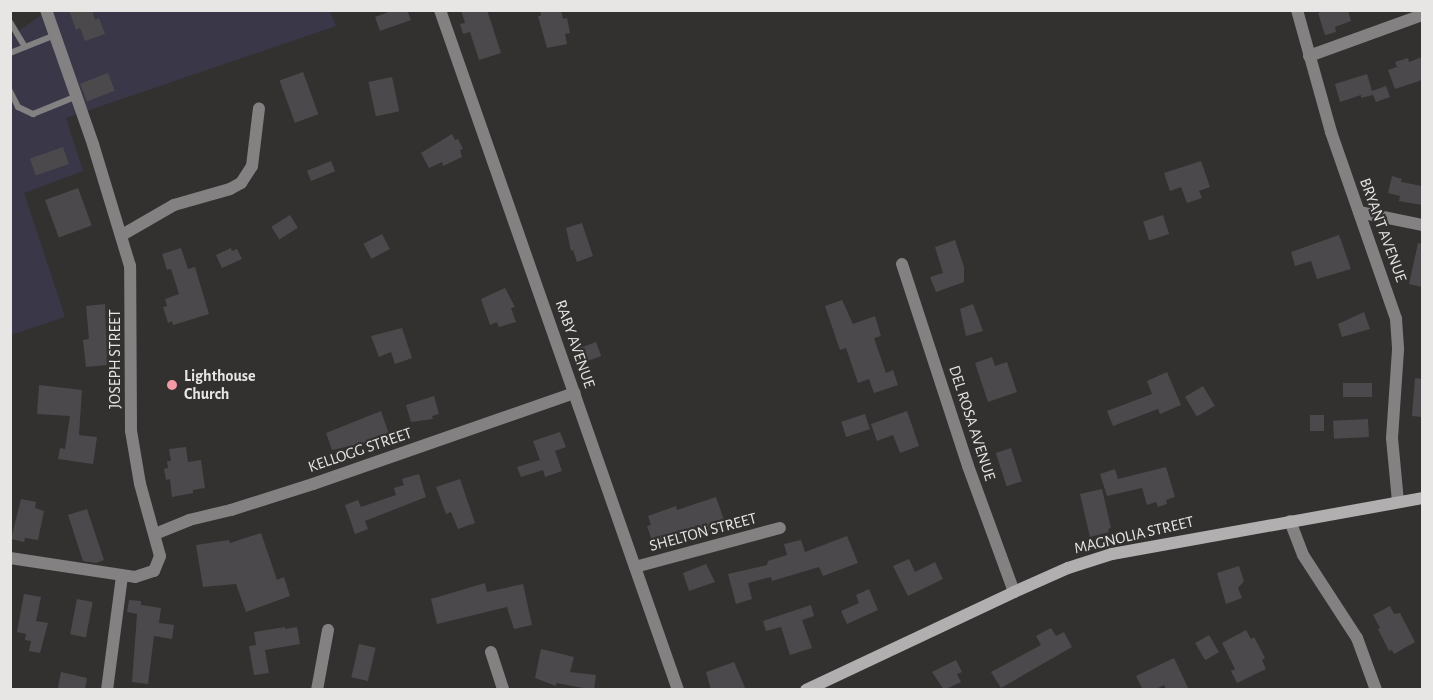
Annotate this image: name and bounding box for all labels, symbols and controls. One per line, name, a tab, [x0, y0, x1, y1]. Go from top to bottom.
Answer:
street label: BRYANT AVENUE	[1355, 175, 1411, 285]
street label: RABY AVENUE	[551, 297, 599, 391]
street label: JOSEPH STREET	[105, 309, 125, 409]
street label: DEL ROSA AVENUE	[944, 363, 1000, 483]
place label: Lighthouse Church	[184, 366, 256, 404]
marker: Lighthouse Church	[165, 378, 179, 392]
street label: KELLOGG STREET	[306, 423, 414, 477]
street label: SHELTON STREET	[647, 508, 759, 556]
street label: MAGNOLIA STREET	[1072, 512, 1196, 558]

